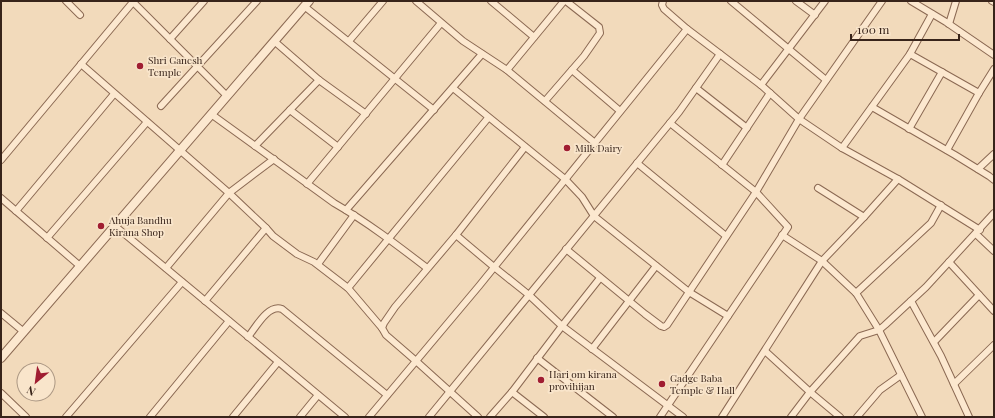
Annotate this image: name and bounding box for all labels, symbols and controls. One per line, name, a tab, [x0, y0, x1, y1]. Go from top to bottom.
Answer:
scale bar	[851, 16, 959, 42]
text: 100 m	[857, 21, 890, 37]
place label: Shri Ganesh Temple	[148, 53, 203, 79]
marker: Shri Ganesh Temple	[135, 61, 145, 71]
place label: Milk Dairy	[575, 141, 622, 155]
marker: Milk Dairy	[562, 143, 572, 153]
place label: Ahuja Bandhu Kirana Shop	[108, 213, 172, 239]
marker: Ahuja Bandhu Kirana Shop	[96, 221, 106, 231]
north arrow	[16, 362, 56, 402]
place label: Hari om kirana provihijan	[549, 367, 617, 393]
place label: Gadge Baba Temple & Hall	[670, 371, 735, 397]
marker: Hari om kirana provihijan	[536, 375, 546, 385]
marker: Gadge Baba Temple & Hall	[657, 379, 667, 389]
text: N	[24, 383, 38, 400]

